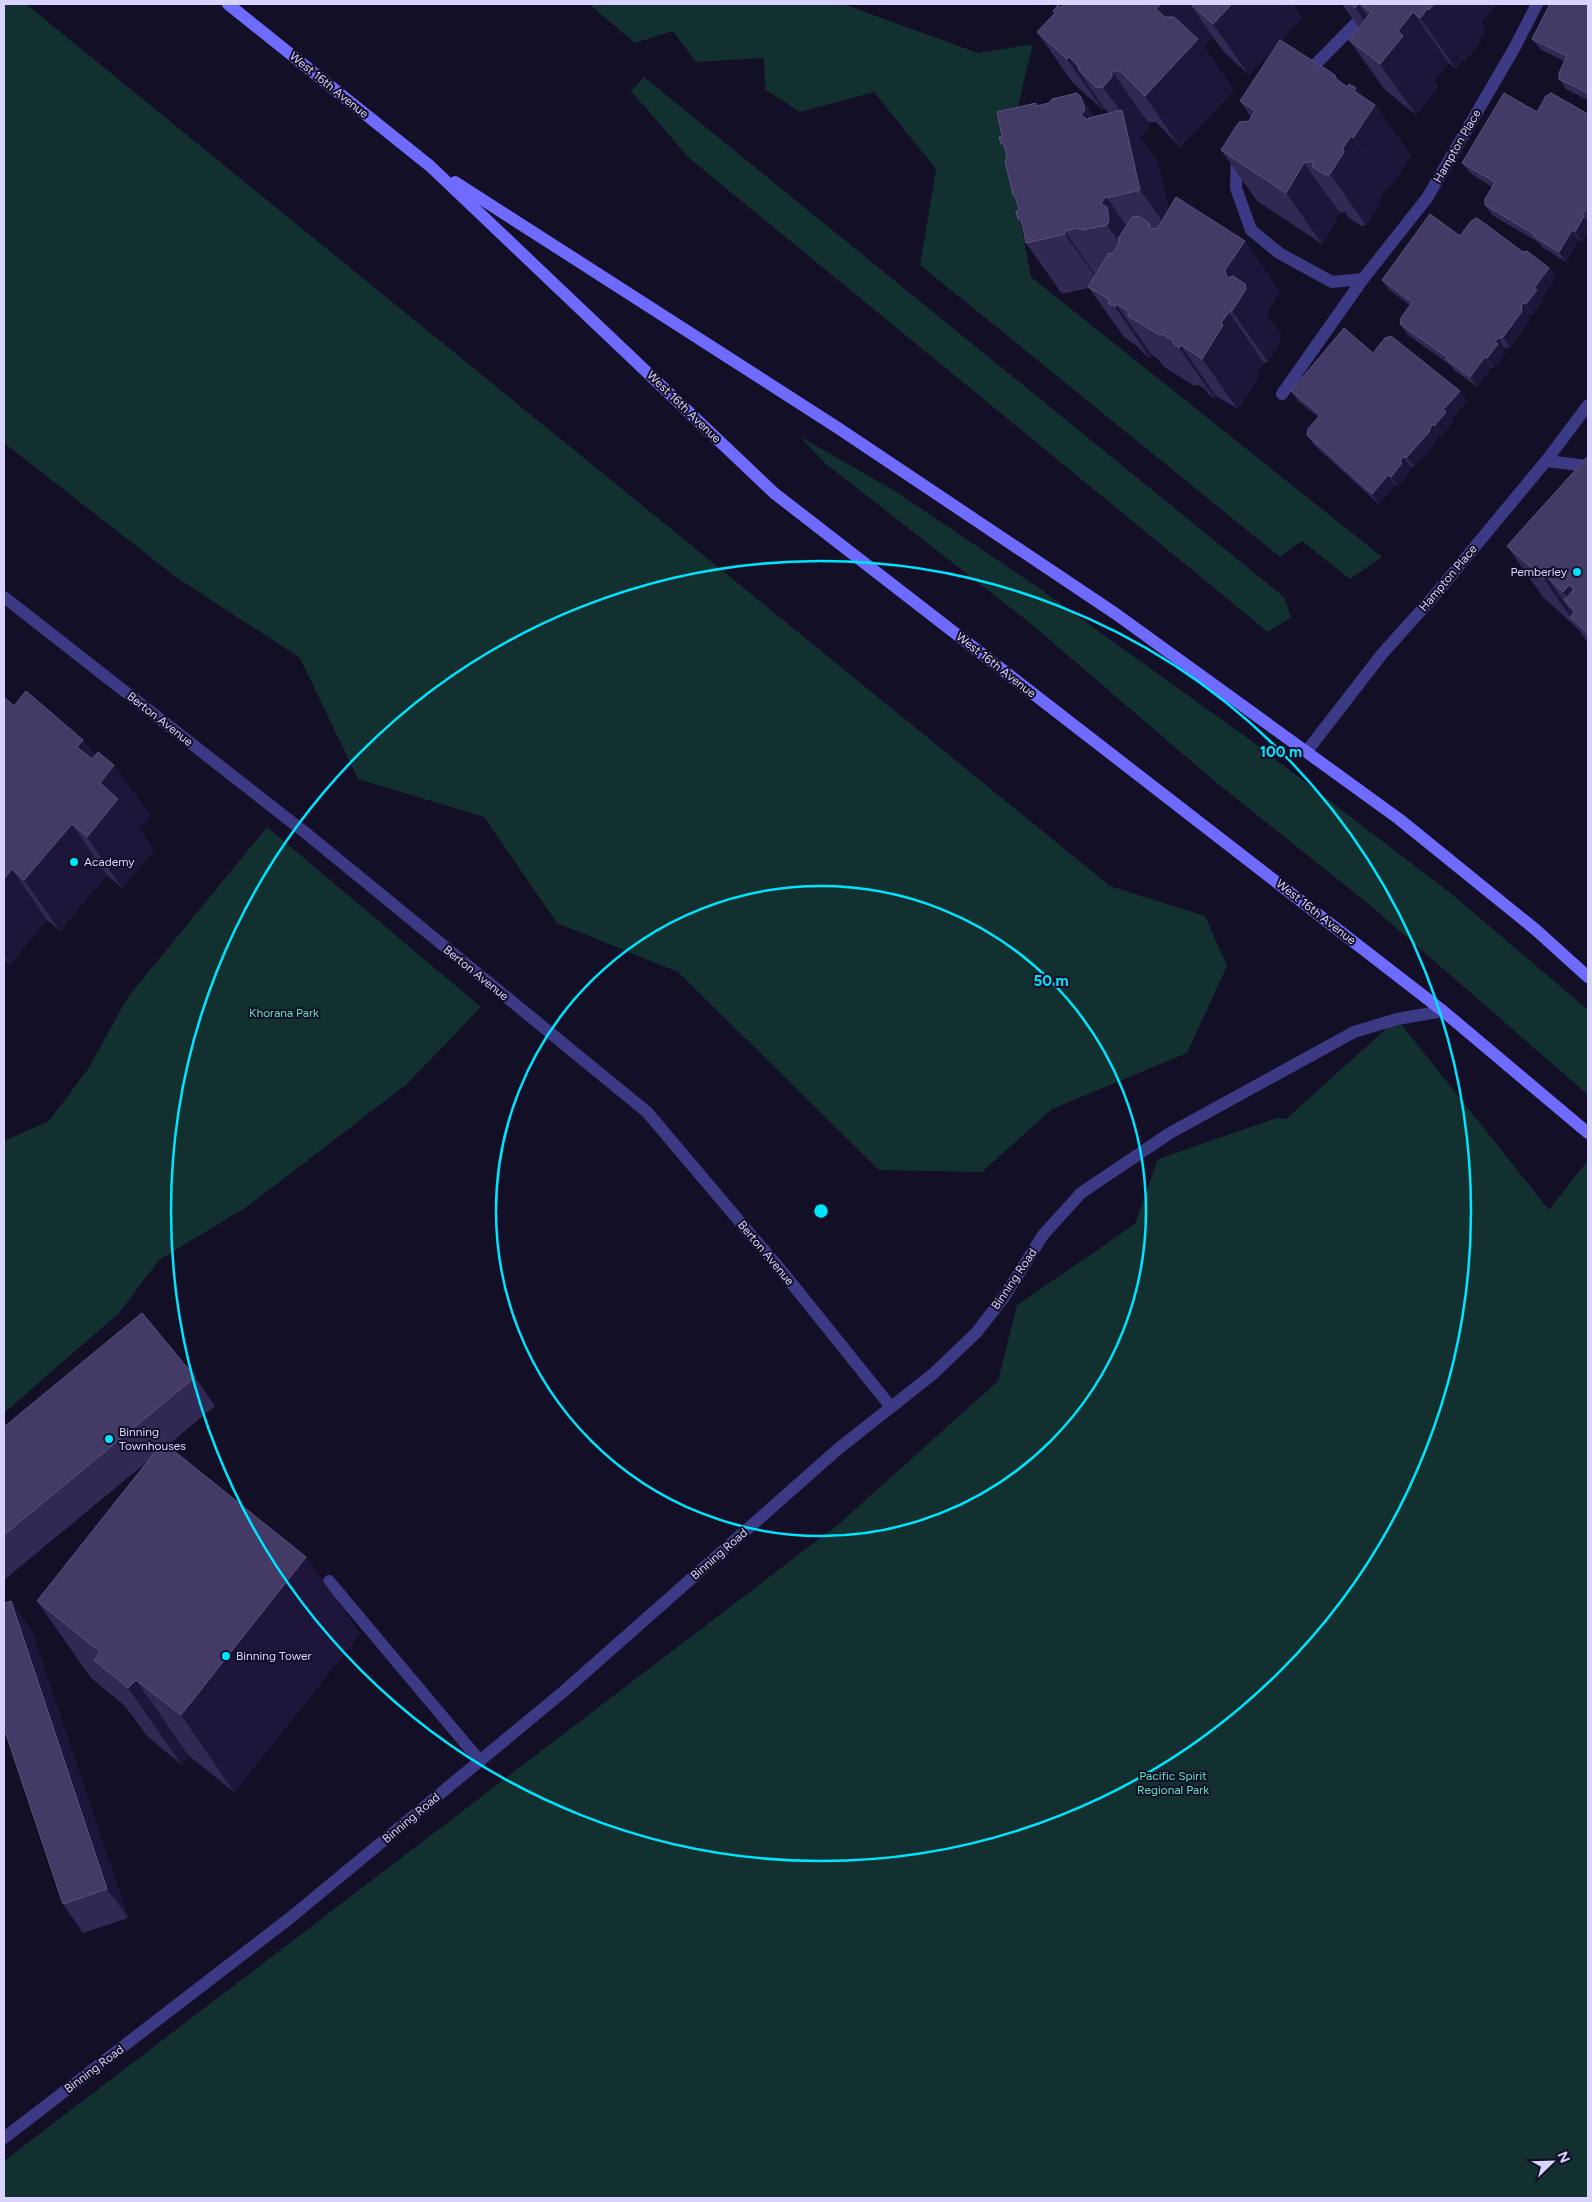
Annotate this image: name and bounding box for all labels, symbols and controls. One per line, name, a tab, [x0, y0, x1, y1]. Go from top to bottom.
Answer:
street label: West 16th Avenue	[287, 49, 372, 121]
street label: Hampton Place	[1430, 106, 1484, 185]
street label: West 16th Avenue	[644, 368, 724, 446]
street label: Hampton Place	[1416, 542, 1480, 614]
place label: Pemberley	[1510, 565, 1568, 579]
marker: Pemberley	[1571, 566, 1583, 578]
street label: West 16th Avenue	[953, 630, 1039, 701]
street label: Berton Avenue	[124, 689, 196, 749]
text: 100 m	[1260, 743, 1302, 761]
place label: Academy	[84, 855, 135, 869]
marker: Academy	[68, 856, 80, 868]
street label: West 16th Avenue	[1273, 877, 1359, 948]
street label: Berton Avenue	[441, 942, 512, 1004]
text: 50 m	[1033, 972, 1069, 990]
park label: Khorana Park	[249, 1006, 319, 1020]
centre of rings	[812, 1202, 830, 1220]
street label: Berton Avenue	[735, 1218, 797, 1288]
street label: Binning Road	[988, 1246, 1040, 1312]
place label: Binning Townhouses	[119, 1425, 186, 1453]
marker: Binning Townhouses	[103, 1433, 115, 1445]
street label: Binning Road	[688, 1526, 750, 1582]
place label: Binning Tower	[236, 1649, 312, 1663]
marker: Binning Tower	[220, 1650, 232, 1662]
park label: Pacific Spirit Regional Park	[1137, 1769, 1209, 1797]
street label: Binning Road	[379, 1790, 443, 1846]
street label: Binning Road	[62, 2042, 126, 2096]
north arrow	[1527, 2137, 1577, 2187]
text: N	[1554, 2149, 1573, 2165]

